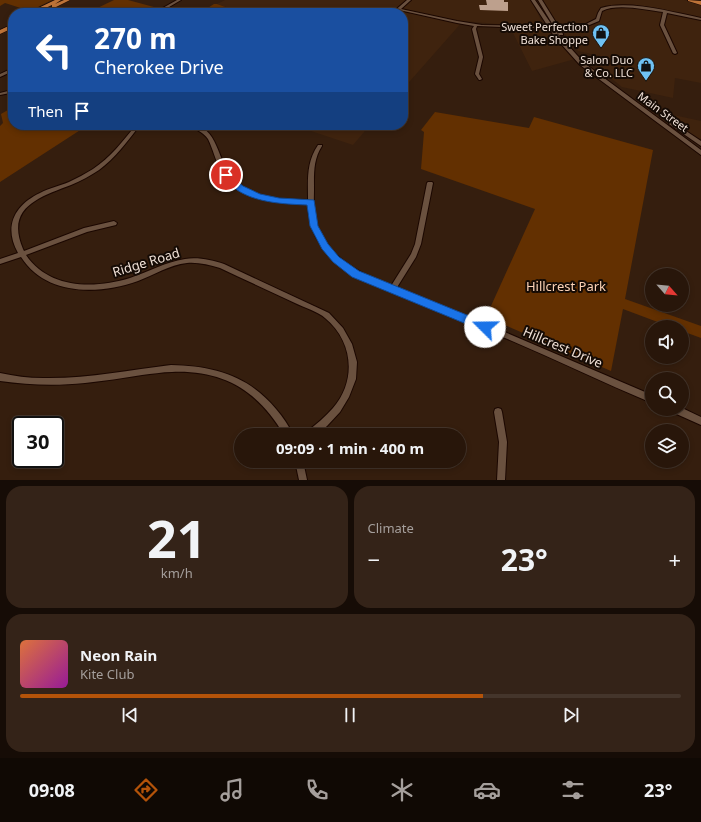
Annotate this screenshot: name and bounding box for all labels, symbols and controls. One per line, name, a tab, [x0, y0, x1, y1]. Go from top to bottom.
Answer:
text: 270 m	[94, 19, 177, 57]
place label: Sweet Perfection Bake Shoppe	[501, 19, 588, 47]
shop icon: Sweet Perfection Bake Shoppe	[591, 23, 611, 48]
icon: left	[28, 24, 80, 76]
place label: Salon Duo & Co. LLC	[580, 52, 633, 80]
text: Cherokee Drive	[94, 55, 224, 79]
shop icon: Salon Duo & Co. LLC	[636, 56, 656, 81]
street label: Main Street	[635, 88, 692, 135]
icon: arrive	[71, 100, 93, 122]
text: Then	[28, 101, 63, 121]
pin	[209, 158, 243, 192]
icon: arrive	[215, 164, 237, 186]
street label: Ridge Road	[110, 243, 182, 281]
north arrow	[645, 268, 689, 312]
map controls	[645, 268, 689, 468]
park label: Hillcrest Park	[526, 277, 606, 295]
position arrow	[464, 306, 506, 348]
button: sound	[645, 320, 689, 364]
street label: Hillcrest Drive	[520, 322, 606, 372]
button: search	[645, 372, 689, 416]
speed limit sign: 30	[12, 416, 64, 468]
button: layers	[645, 424, 689, 468]
text: 09:09 · 1 min · 400 m	[276, 438, 424, 458]
text: 21	[147, 502, 207, 573]
text: Climate	[368, 519, 414, 537]
text: 23°	[501, 539, 548, 580]
text: −	[368, 544, 380, 574]
text: +	[668, 544, 681, 574]
text: km/h	[161, 564, 193, 582]
text: Neon Rain	[80, 645, 157, 665]
text: Kite Club	[80, 665, 134, 683]
icon: previous	[119, 704, 141, 726]
icon: pause	[339, 704, 361, 726]
icon: next	[560, 704, 582, 726]
icon: directions	[132, 776, 160, 804]
icon: music	[218, 776, 246, 804]
icon: phone	[303, 776, 331, 804]
icon: climate	[388, 776, 416, 804]
icon: car	[473, 776, 501, 804]
icon: filters	[559, 776, 587, 804]
text: 09:08	[29, 778, 75, 802]
text: 23°	[644, 778, 672, 802]

